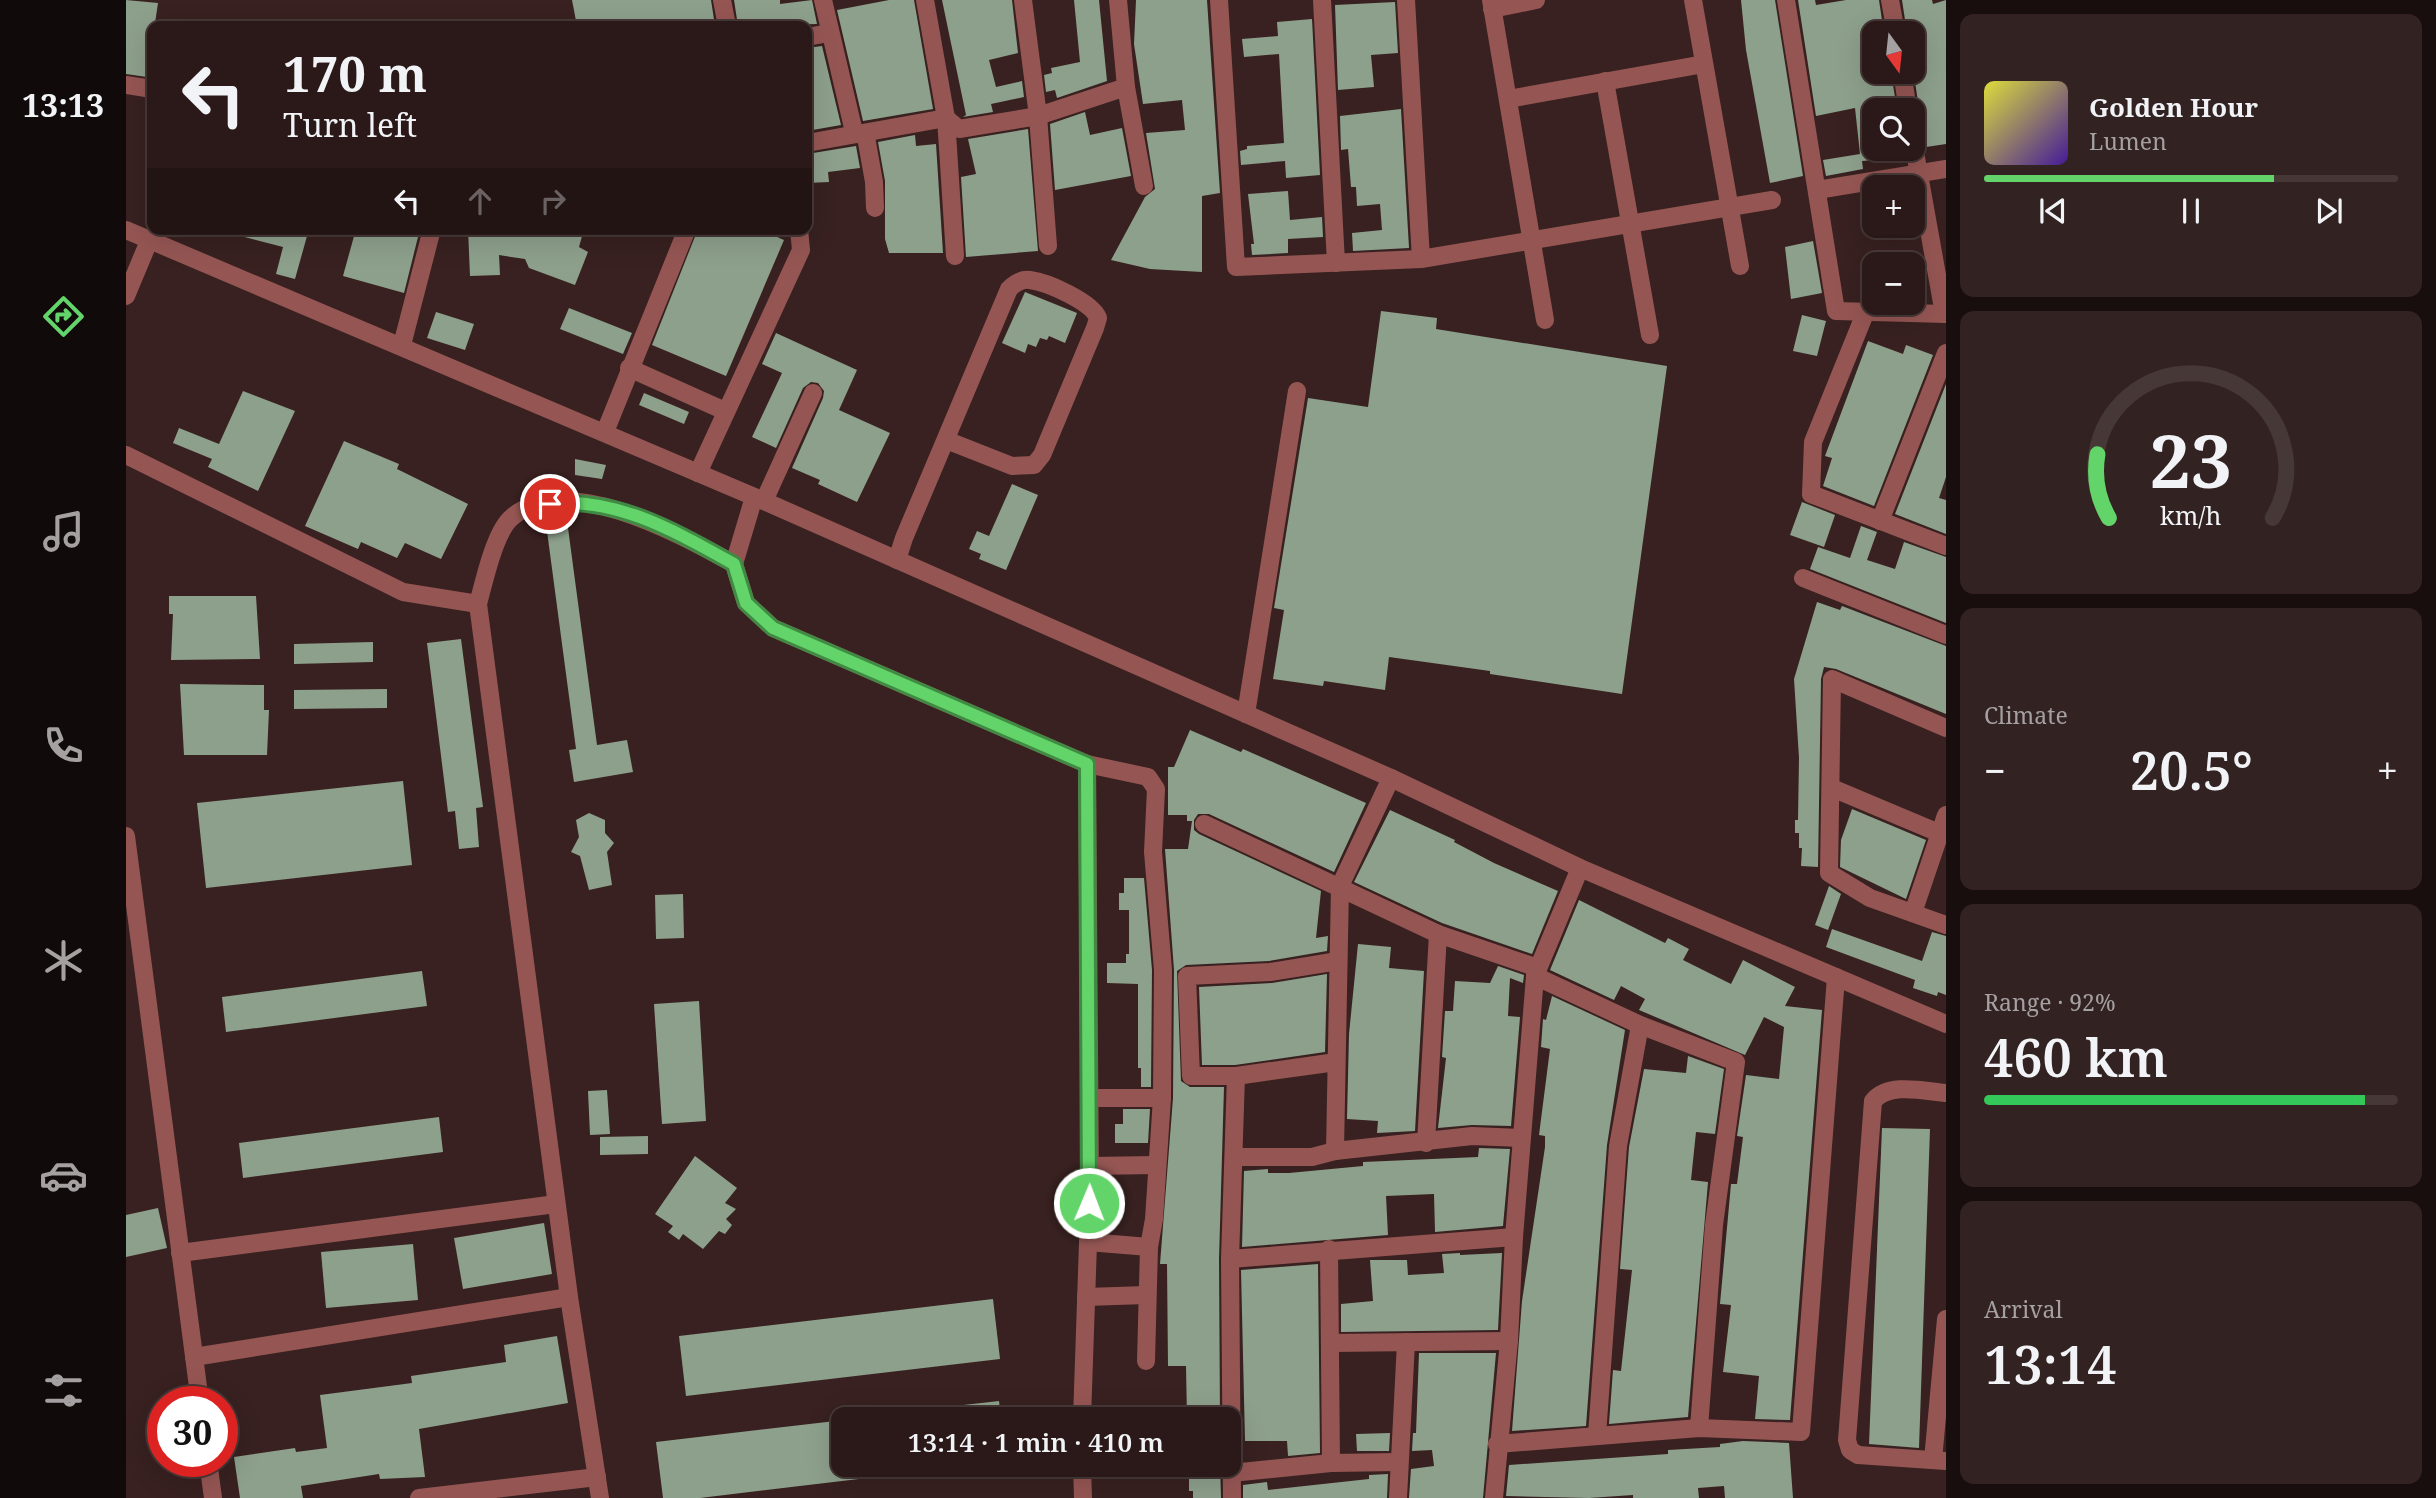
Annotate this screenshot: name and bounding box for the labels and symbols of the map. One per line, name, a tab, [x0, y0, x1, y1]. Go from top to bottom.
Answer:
north arrow	[1862, 21, 1925, 84]
pin	[520, 474, 580, 534]
position arrow	[1052, 1166, 1126, 1240]
speed limit sign: 30	[147, 1386, 238, 1477]

